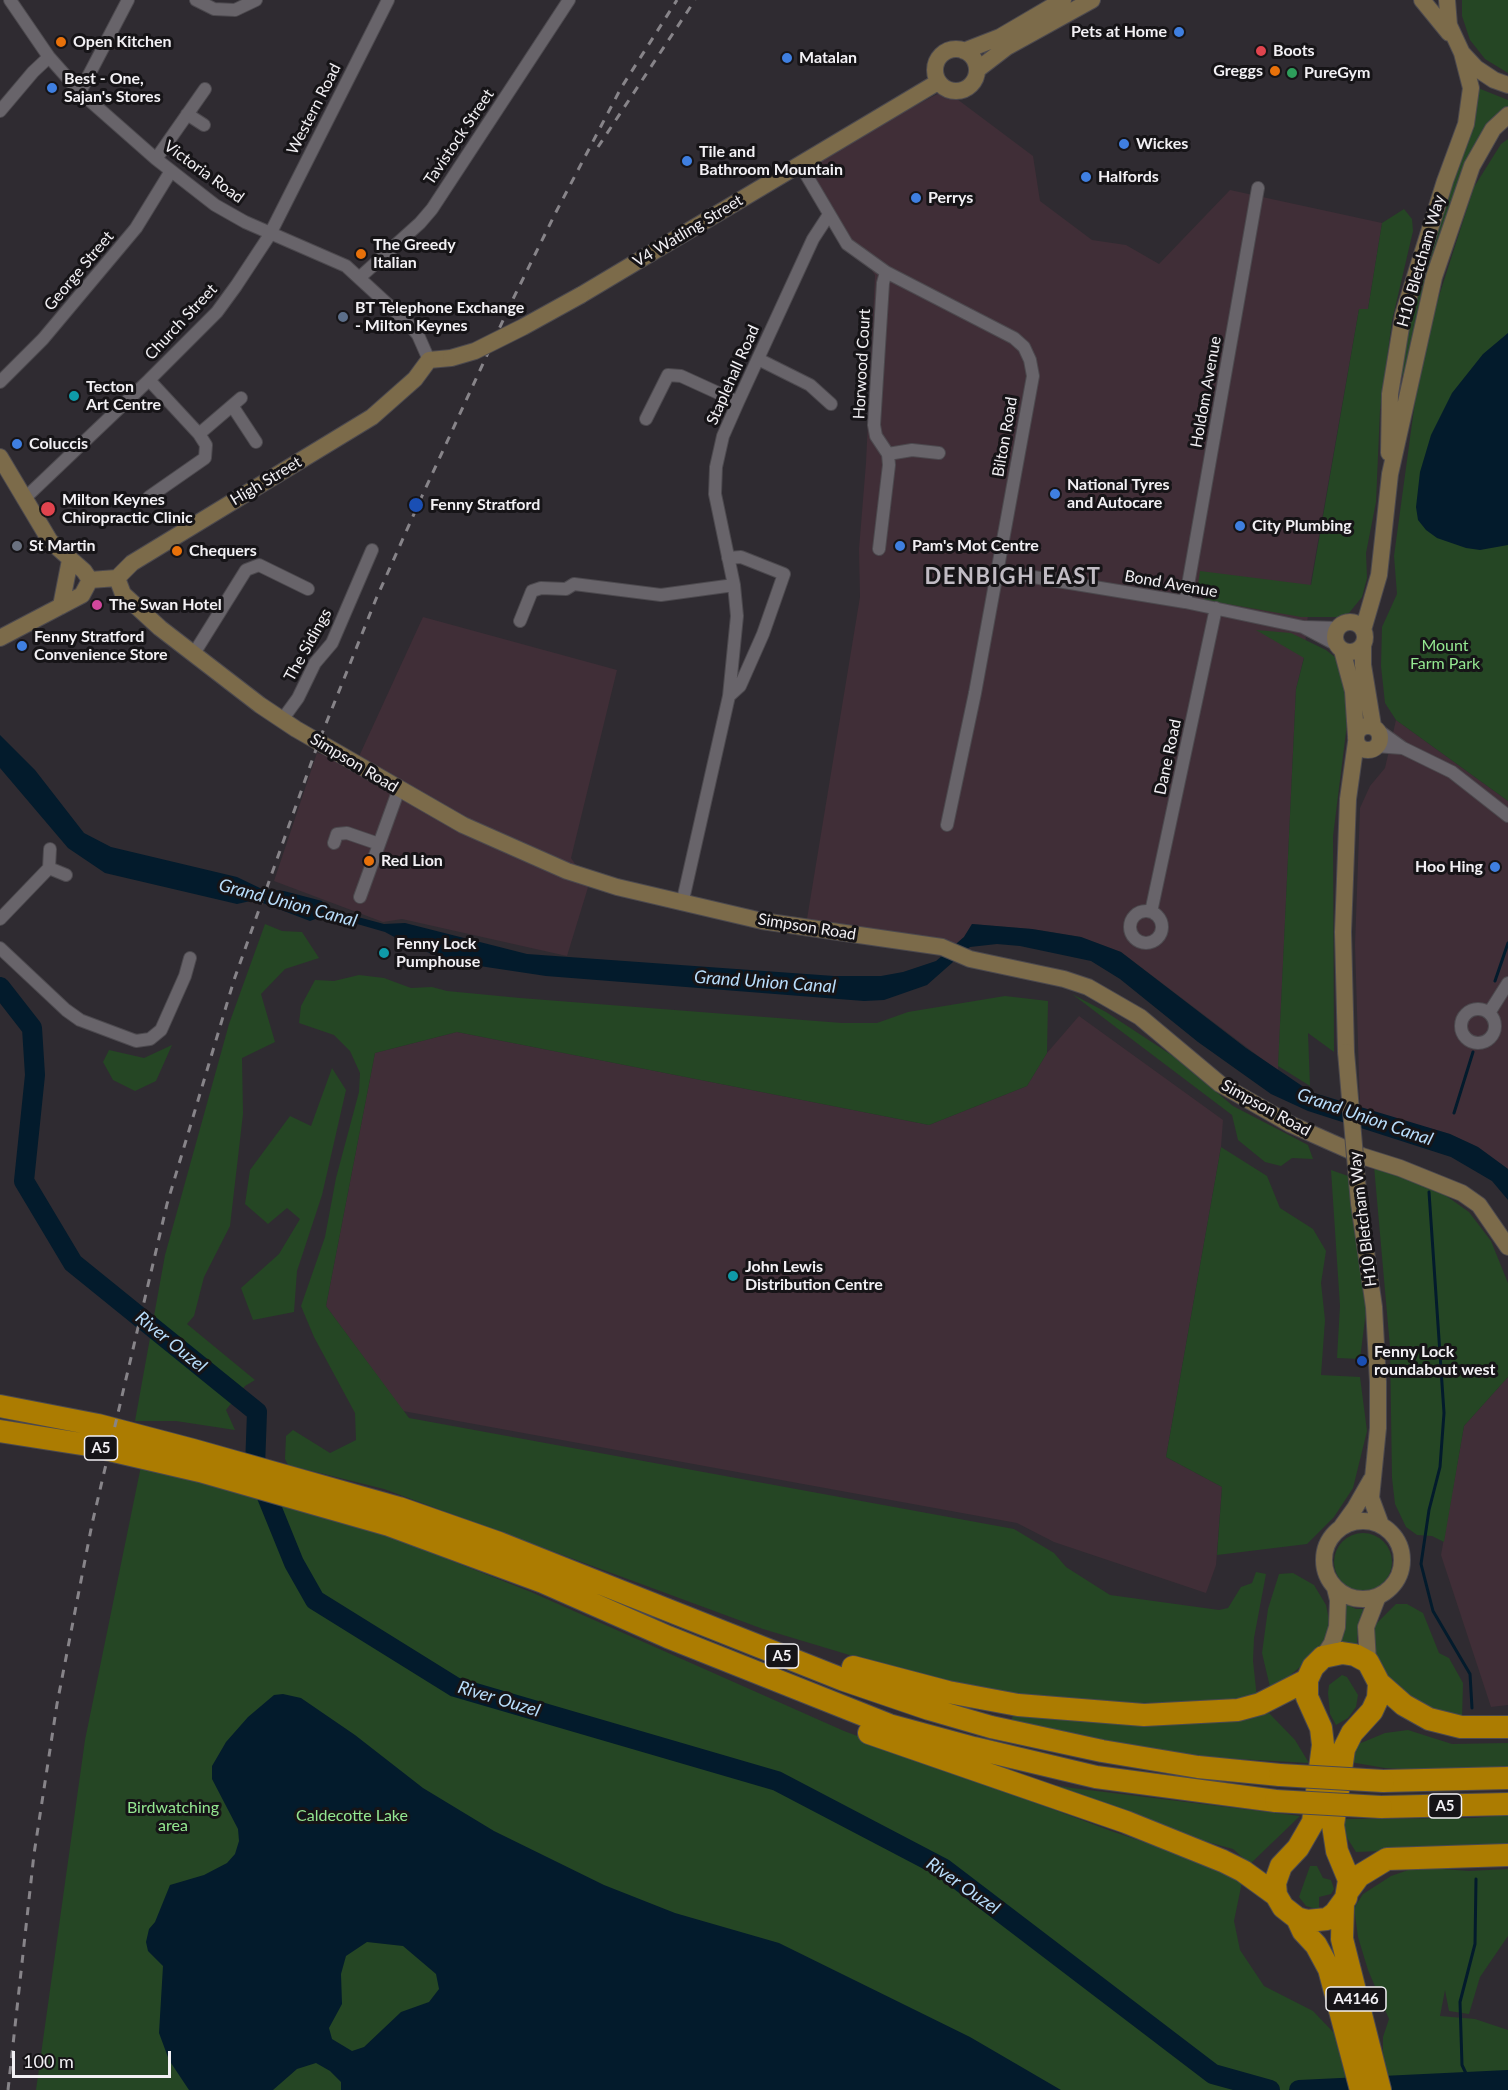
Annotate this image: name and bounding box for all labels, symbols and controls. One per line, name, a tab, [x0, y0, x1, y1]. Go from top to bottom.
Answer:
place label: Pets at Home	[1071, 22, 1167, 42]
marker: Pets at Home	[1172, 25, 1186, 39]
place label: Open Kitchen	[73, 32, 172, 52]
marker: Open Kitchen	[54, 35, 68, 49]
place label: Boots	[1273, 41, 1315, 61]
marker: Boots	[1254, 44, 1268, 58]
place label: Matalan	[799, 48, 857, 68]
marker: Matalan	[780, 51, 794, 65]
street label: Western Road	[283, 60, 345, 158]
place label: Greggs	[1213, 61, 1263, 81]
place label: PureGym	[1304, 63, 1370, 83]
marker: Greggs	[1268, 64, 1282, 78]
marker: PureGym	[1285, 66, 1299, 80]
place label: Best - One, Sajan's Stores	[64, 69, 161, 107]
marker: Best - One, Sajan's Stores	[45, 81, 59, 95]
street label: Tavistock Street	[420, 86, 498, 188]
place label: Wickes	[1136, 134, 1188, 154]
street label: Victoria Road	[160, 137, 248, 207]
marker: Wickes	[1117, 137, 1131, 151]
place label: Tile and Bathroom Mountain	[699, 142, 843, 180]
marker: Tile and Bathroom Mountain	[680, 154, 694, 168]
place label: Halfords	[1098, 167, 1159, 187]
marker: Halfords	[1079, 170, 1093, 184]
place label: Perrys	[928, 188, 973, 208]
street label: V4 Watling Street	[630, 191, 746, 271]
marker: Perrys	[909, 191, 923, 205]
street label: H10 Bletcham Way	[1393, 193, 1449, 329]
street label: George Street	[40, 227, 118, 315]
place label: The Greedy Italian	[373, 235, 456, 273]
marker: The Greedy Italian	[354, 247, 368, 261]
street label: Church Street	[141, 280, 221, 364]
place label: BT Telephone Exchange - Milton Keynes	[355, 298, 524, 336]
street label: Horwood Court	[850, 308, 874, 420]
marker: BT Telephone Exchange - Milton Keynes	[336, 310, 350, 324]
street label: Staplehall Road	[702, 322, 764, 428]
street label: Holdom Avenue	[1187, 335, 1225, 449]
place label: Tecton Art Centre	[86, 377, 161, 415]
marker: Tecton Art Centre	[67, 389, 81, 403]
street label: Bilton Road	[989, 395, 1021, 479]
place label: Coluccis	[29, 434, 88, 454]
marker: Coluccis	[10, 437, 24, 451]
street label: High Street	[227, 452, 305, 510]
place label: National Tyres and Autocare	[1067, 475, 1170, 513]
marker: National Tyres and Autocare	[1048, 487, 1062, 501]
place label: Milton Keynes Chiropractic Clinic	[62, 490, 193, 528]
place label: Fenny Stratford	[430, 495, 540, 515]
marker: Fenny Stratford	[407, 496, 425, 514]
marker: Milton Keynes Chiropractic Clinic	[39, 500, 57, 518]
place label: City Plumbing	[1252, 516, 1352, 536]
marker: City Plumbing	[1233, 519, 1247, 533]
place label: St Martin	[29, 536, 96, 556]
place label: Pam's Mot Centre	[912, 536, 1039, 556]
marker: St Martin	[10, 539, 24, 553]
marker: Pam's Mot Centre	[893, 539, 907, 553]
place label: Chequers	[189, 541, 257, 561]
marker: Chequers	[170, 544, 184, 558]
district label: DENBIGH EAST	[925, 564, 1101, 590]
street label: Bond Avenue	[1123, 566, 1219, 602]
place label: The Swan Hotel	[109, 595, 222, 615]
marker: The Swan Hotel	[90, 598, 104, 612]
street label: The Sidings	[280, 605, 336, 685]
place label: Fenny Stratford Convenience Store	[34, 627, 168, 665]
park label: Mount Farm Park	[1410, 636, 1480, 674]
marker: Fenny Stratford Convenience Store	[15, 639, 29, 653]
street label: Dane Road	[1151, 717, 1185, 797]
street label: Simpson Road	[307, 729, 401, 797]
place label: Red Lion	[381, 851, 443, 871]
marker: Red Lion	[362, 854, 376, 868]
place label: Hoo Hing	[1415, 857, 1483, 877]
marker: Hoo Hing	[1488, 860, 1502, 874]
water label: Grand Union Canal	[217, 874, 359, 932]
street label: Simpson Road	[757, 910, 857, 944]
place label: Fenny Lock Pumphouse	[396, 934, 480, 972]
marker: Fenny Lock Pumphouse	[377, 946, 391, 960]
water label: Grand Union Canal	[693, 966, 837, 998]
street label: Simpson Road	[1218, 1076, 1314, 1140]
water label: Grand Union Canal	[1294, 1084, 1436, 1150]
street label: H10 Bletcham Way	[1345, 1150, 1381, 1288]
place label: John Lewis Distribution Centre	[745, 1257, 883, 1295]
marker: John Lewis Distribution Centre	[726, 1269, 740, 1283]
water label: River Ouzel	[131, 1307, 211, 1377]
place label: Fenny Lock roundabout west	[1374, 1342, 1496, 1380]
marker: Fenny Lock roundabout west	[1355, 1354, 1369, 1368]
road number: A5	[84, 1436, 118, 1460]
road number: A5	[766, 1644, 798, 1668]
water label: River Ouzel	[455, 1676, 543, 1722]
road number: A5	[1428, 1794, 1462, 1818]
park label: Birdwatching area	[127, 1798, 219, 1836]
park label: Caldecotte Lake	[296, 1806, 408, 1826]
water label: River Ouzel	[922, 1853, 1004, 1919]
road number: A4146	[1326, 1987, 1386, 2011]
scale bar	[15, 2039, 174, 2077]
text: 100 m	[23, 2050, 74, 2072]

